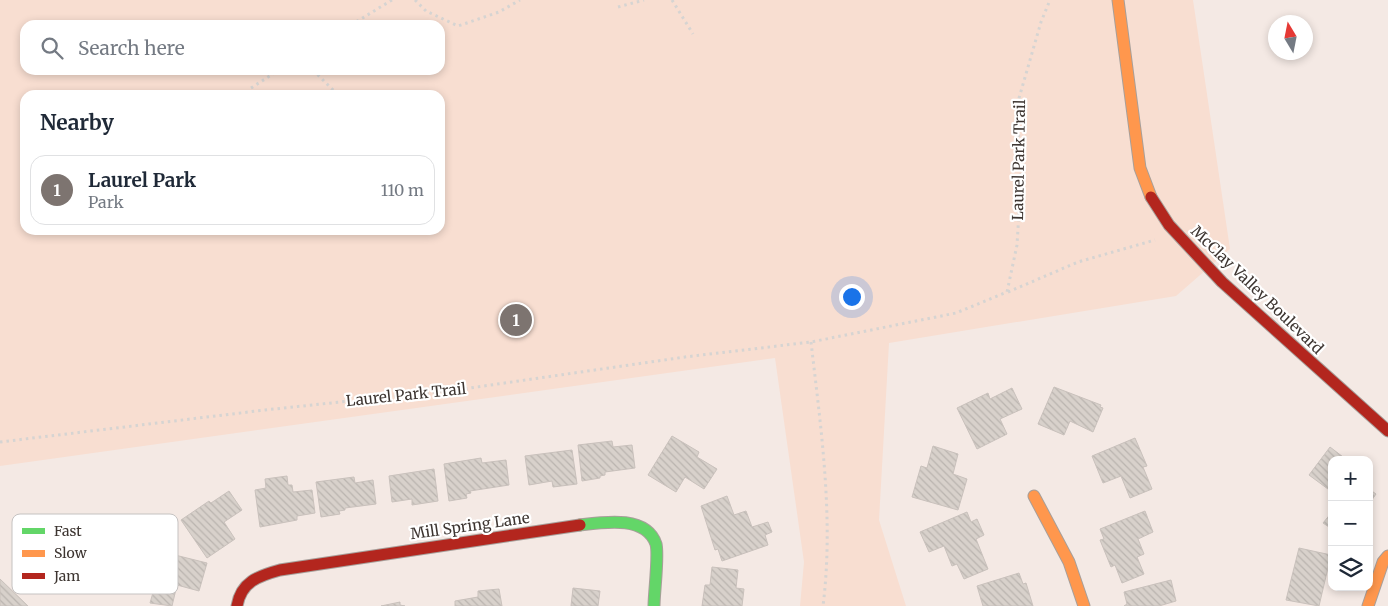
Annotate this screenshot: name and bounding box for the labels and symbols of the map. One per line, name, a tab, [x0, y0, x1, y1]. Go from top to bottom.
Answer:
north arrow	[1268, 15, 1313, 60]
street label: Laurel Park Trail	[1008, 99, 1029, 221]
street label: McClay Valley Boulevard	[1187, 221, 1327, 358]
your location	[839, 284, 865, 310]
pin: 1	[500, 301, 532, 339]
street label: Laurel Park Trail	[345, 379, 467, 410]
street label: Mill Spring Lane	[409, 508, 531, 543]
legend	[12, 514, 178, 594]
text: Fast	[54, 522, 82, 540]
text: Slow	[54, 544, 87, 562]
text: Jam	[53, 567, 80, 585]

